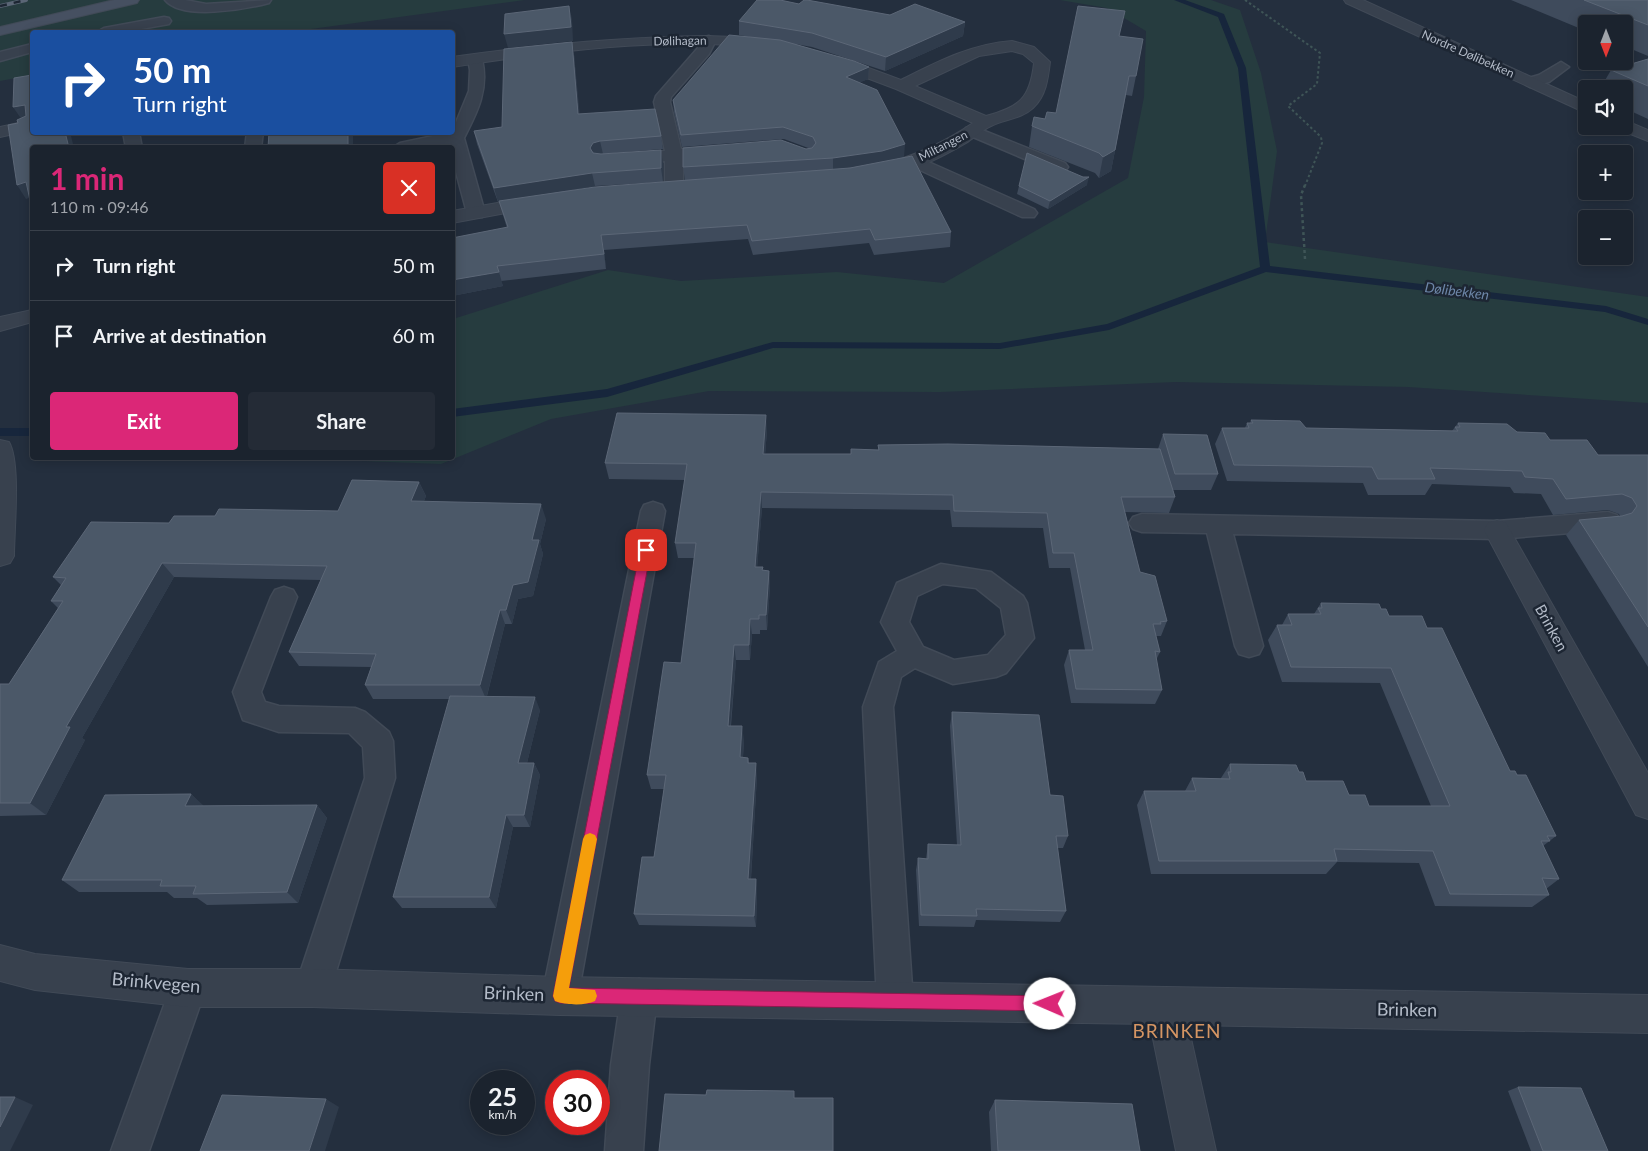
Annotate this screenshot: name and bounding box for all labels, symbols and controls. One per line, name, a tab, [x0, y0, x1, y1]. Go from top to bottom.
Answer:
north arrow	[1578, 15, 1632, 70]
map controls	[1578, 15, 1633, 265]
street label: Nordre Dølibekken	[1420, 26, 1517, 81]
street label: Dølihagan	[653, 33, 707, 48]
text: 50 m	[133, 48, 211, 90]
icon: right	[50, 50, 115, 115]
button: sound	[1578, 80, 1633, 135]
text: Turn right	[133, 90, 227, 117]
street label: Miltangen	[916, 127, 970, 164]
button: +	[1578, 145, 1633, 200]
text: 1 min	[50, 160, 124, 196]
button: close	[383, 162, 435, 214]
text: 110 m · 09:46	[50, 197, 149, 216]
button: −	[1578, 210, 1633, 265]
icon: right	[50, 252, 78, 280]
text: Turn right	[93, 254, 175, 277]
text: 50 m	[392, 254, 435, 277]
water label: Dølibekken	[1424, 278, 1490, 303]
icon: arrive	[50, 322, 78, 350]
text: Arrive at destination	[93, 324, 266, 347]
text: 60 m	[392, 324, 435, 347]
button: Exit	[50, 392, 238, 450]
button: Share	[248, 392, 435, 450]
pin	[625, 529, 667, 571]
icon: arrive	[632, 536, 660, 564]
street label: Brinken	[1532, 601, 1572, 654]
street label: Brinkvegen	[111, 967, 201, 997]
position arrow	[1023, 977, 1075, 1029]
street label: Brinken	[483, 981, 545, 1005]
street label: Brinken	[1377, 997, 1437, 1021]
district label: BRINKEN	[1132, 1019, 1222, 1042]
speed limit sign: 30	[545, 1070, 610, 1135]
text: 25	[488, 1081, 517, 1111]
text: km/h	[488, 1107, 517, 1122]

